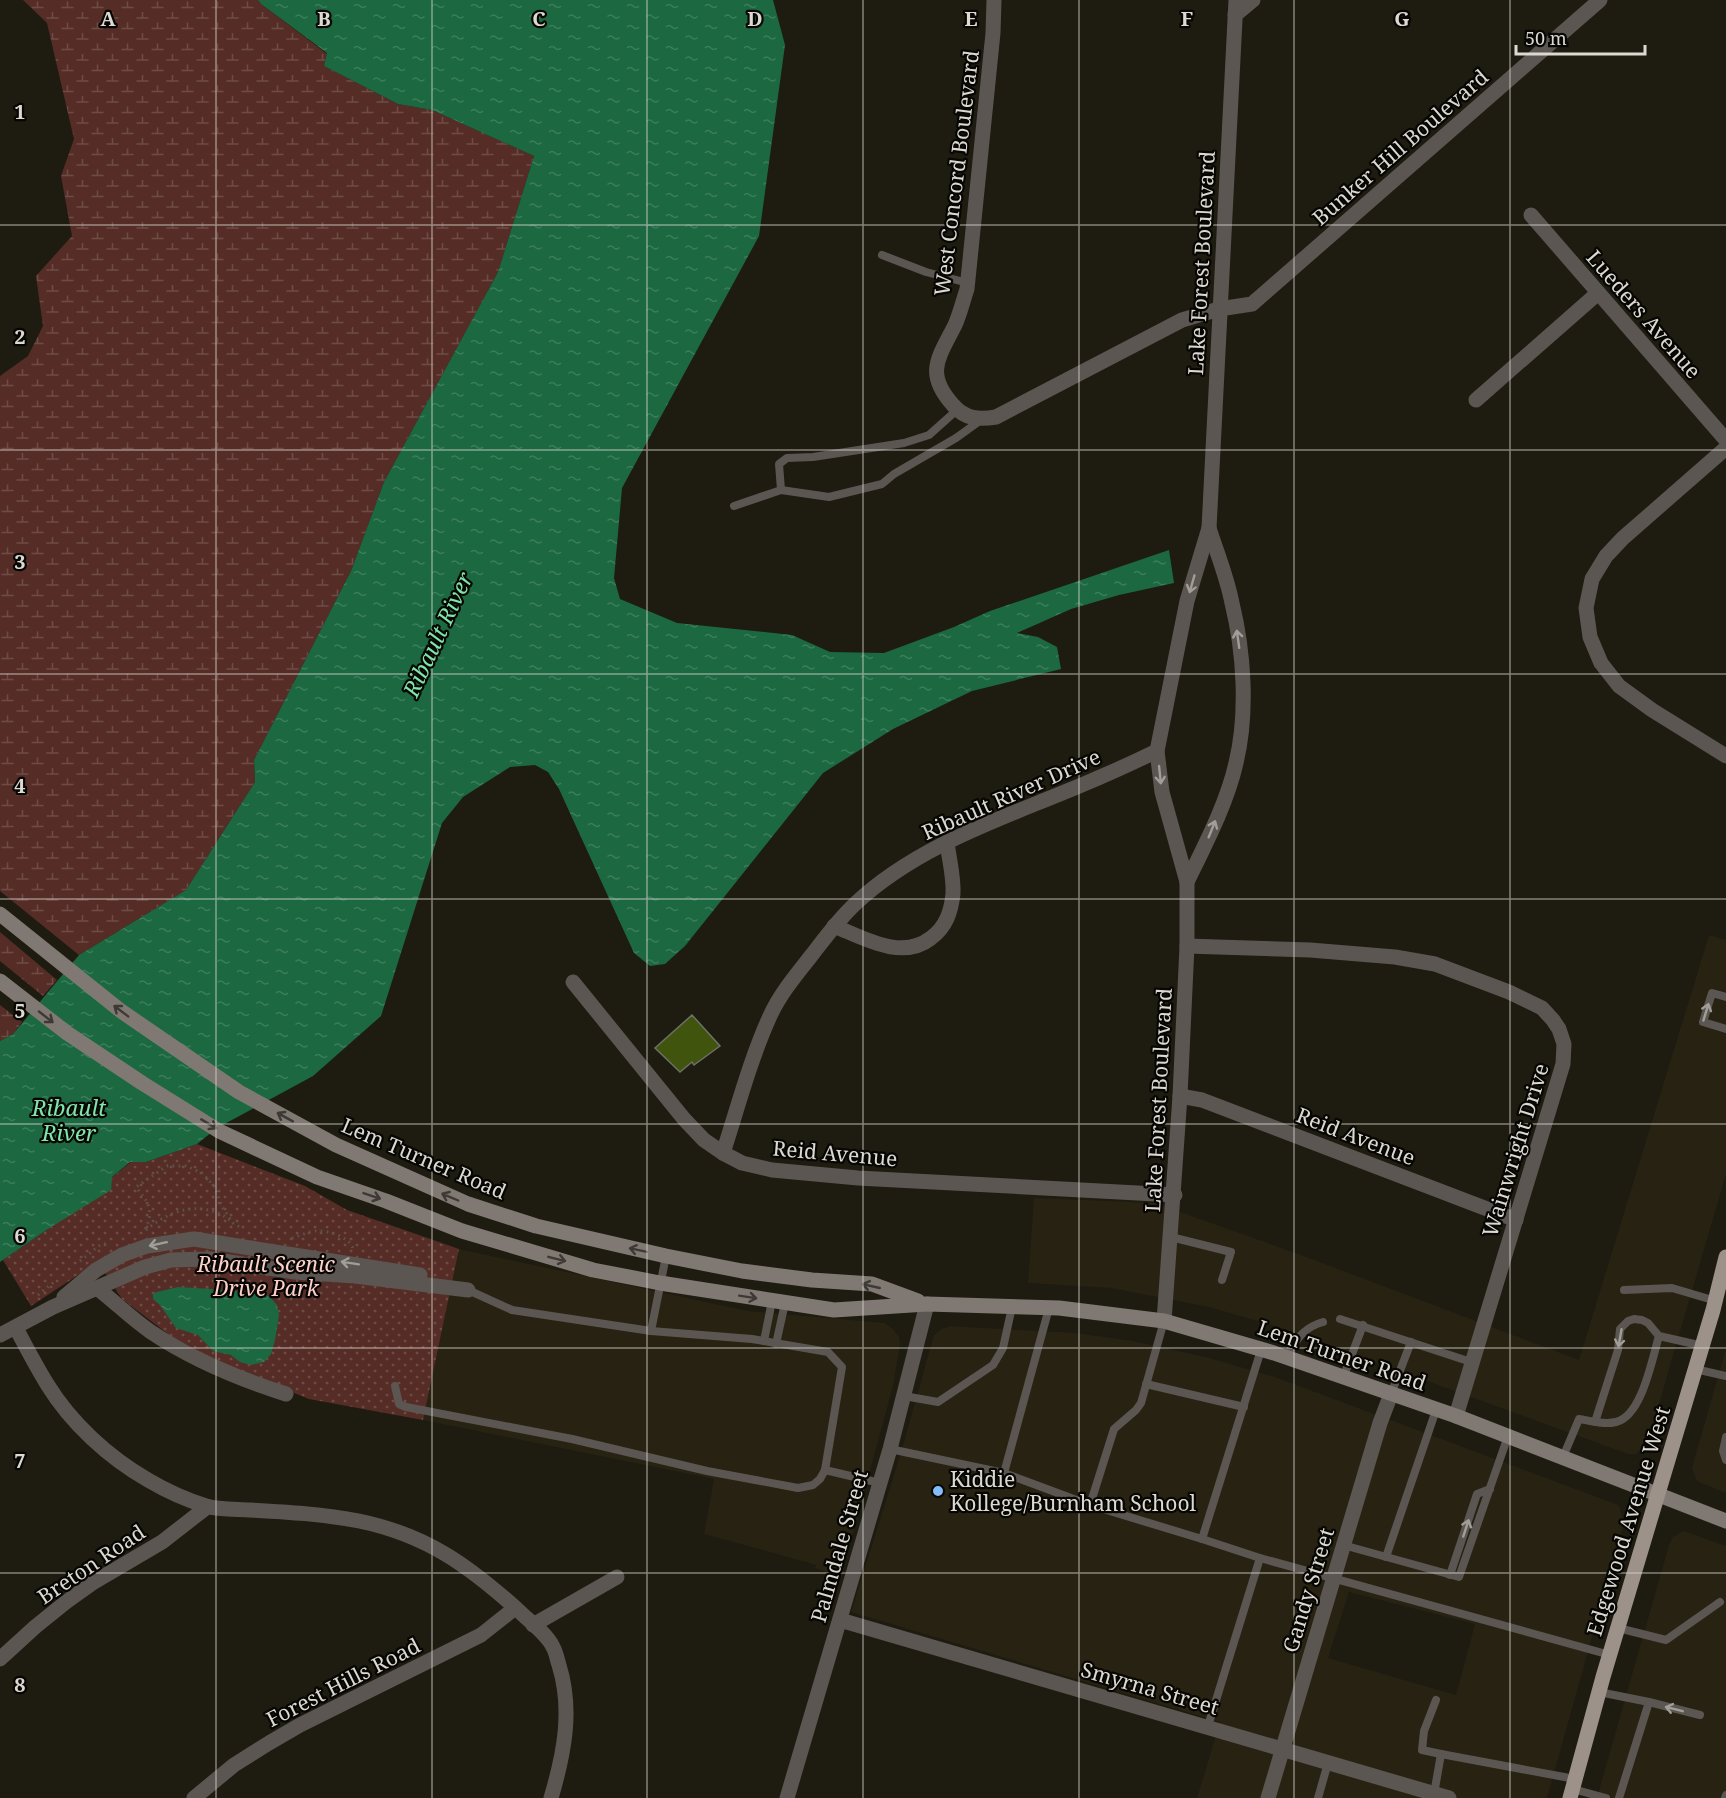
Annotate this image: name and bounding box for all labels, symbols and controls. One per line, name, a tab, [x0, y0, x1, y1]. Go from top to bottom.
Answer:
text: A	[100, 5, 116, 32]
text: B	[317, 5, 331, 32]
text: C	[532, 5, 546, 32]
text: D	[747, 5, 763, 32]
text: E	[964, 5, 978, 32]
text: F	[1181, 5, 1193, 32]
text: G	[1394, 5, 1410, 32]
scale bar	[1516, 18, 1645, 56]
text: 50 m	[1525, 26, 1567, 50]
street label: West Concord Boulevard	[927, 48, 985, 297]
street label: Bunker Hill Boulevard	[1306, 63, 1494, 231]
text: 1	[14, 98, 26, 125]
street label: Lake Forest Boulevard	[1181, 150, 1221, 376]
street label: Lueders Avenue	[1580, 244, 1708, 384]
text: 2	[14, 323, 26, 350]
text: 3	[14, 548, 26, 575]
water label: Ribault River	[395, 566, 479, 702]
one-way arrow	[1186, 574, 1197, 593]
one-way arrow	[1233, 630, 1244, 649]
street label: Ribault River Drive	[917, 742, 1105, 846]
one-way arrow	[1155, 765, 1166, 785]
text: 4	[14, 772, 26, 799]
one-way arrow	[1207, 820, 1218, 839]
street label: Lake Forest Boulevard	[1138, 987, 1178, 1213]
text: 5	[14, 997, 26, 1024]
one-way arrow	[1701, 1003, 1712, 1022]
one-way arrow	[114, 1004, 130, 1017]
one-way arrow	[38, 1011, 54, 1023]
street label: Wainwright Drive	[1475, 1060, 1555, 1240]
water label: Ribault River	[31, 1092, 107, 1147]
street label: Reid Avenue	[1293, 1101, 1419, 1171]
one-way arrow	[276, 1111, 294, 1122]
street label: Lem Turner Road	[337, 1111, 511, 1205]
one-way arrow	[200, 1119, 217, 1131]
street label: Reid Avenue	[771, 1134, 899, 1172]
one-way arrow	[442, 1191, 460, 1202]
one-way arrow	[362, 1192, 381, 1203]
text: 6	[14, 1222, 26, 1249]
one-way arrow	[148, 1238, 167, 1250]
one-way arrow	[628, 1244, 648, 1255]
park label: Ribault Scenic Drive Park	[196, 1250, 336, 1302]
one-way arrow	[547, 1254, 566, 1266]
one-way arrow	[341, 1257, 361, 1268]
one-way arrow	[862, 1279, 881, 1291]
one-way arrow	[737, 1292, 757, 1303]
street label: Lem Turner Road	[1254, 1313, 1430, 1397]
one-way arrow	[1614, 1328, 1625, 1347]
street label: Edgewood Avenue West	[1580, 1403, 1676, 1639]
text: 7	[14, 1447, 26, 1474]
place label: Kiddie Kollege/Burnham School	[950, 1465, 1197, 1517]
street label: Palmdale Street	[804, 1467, 874, 1625]
marker: Kiddie Kollege/Burnham School	[931, 1484, 945, 1498]
street label: Breton Road	[32, 1518, 150, 1610]
one-way arrow	[1461, 1519, 1472, 1538]
street label: Gandy Street	[1276, 1524, 1340, 1656]
street label: Forest Hills Road	[261, 1631, 425, 1733]
street label: Smyrna Street	[1078, 1655, 1222, 1721]
text: 8	[14, 1671, 26, 1698]
one-way arrow	[1665, 1702, 1684, 1714]

